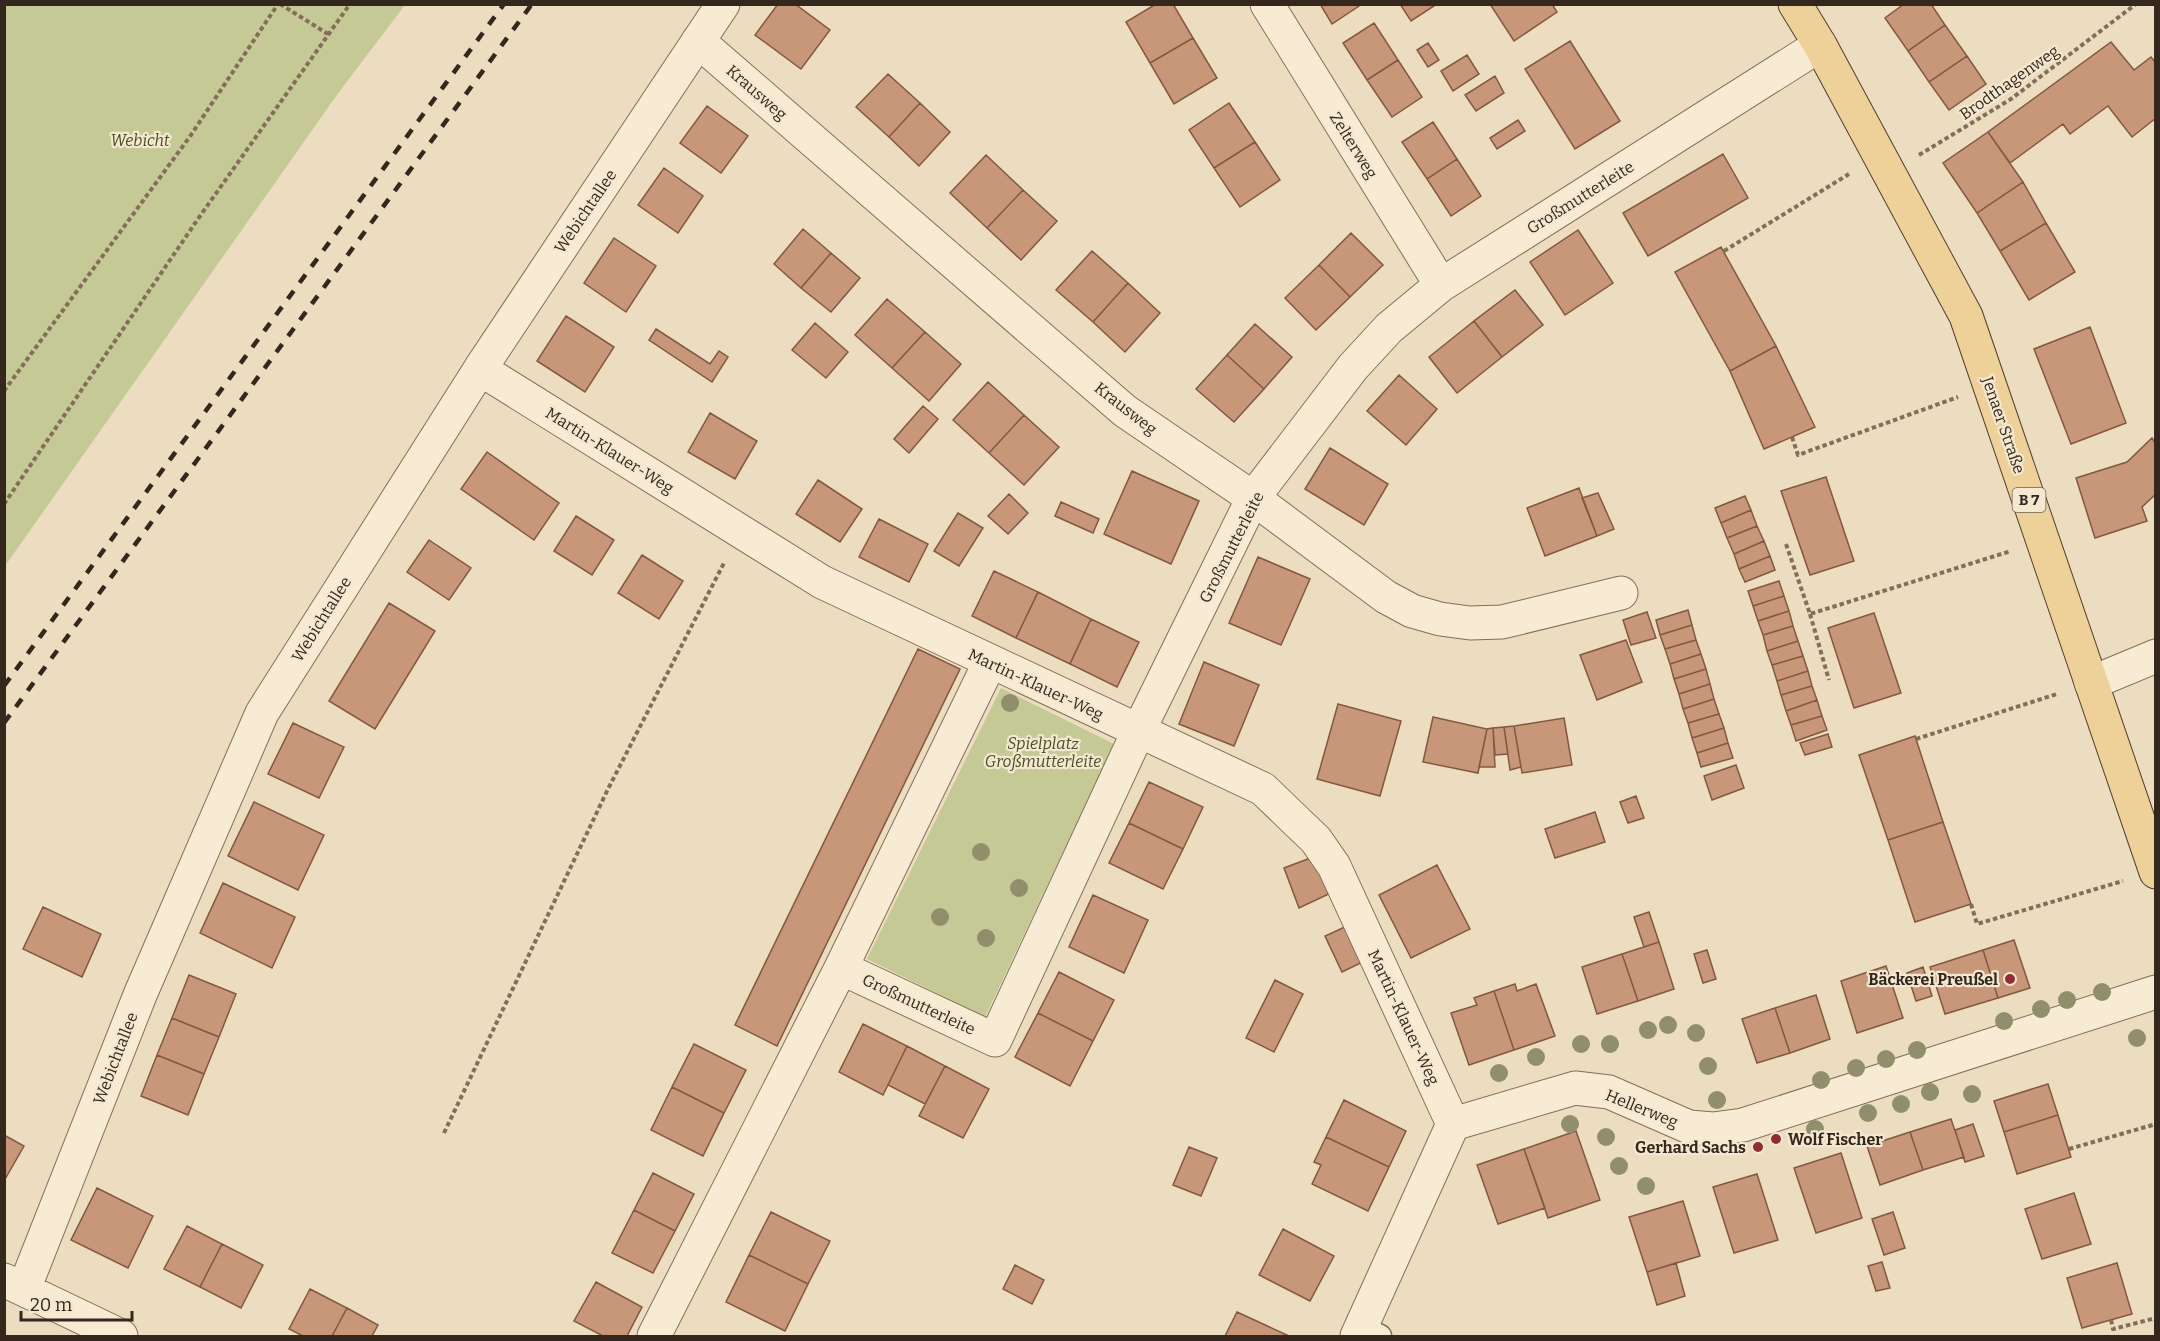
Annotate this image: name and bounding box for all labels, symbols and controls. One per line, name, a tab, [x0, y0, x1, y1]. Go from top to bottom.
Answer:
street label: Brodthagenweg	[1956, 41, 2063, 124]
street label: Krausweg	[723, 61, 791, 124]
street label: Zelterweg	[1326, 109, 1381, 182]
park label: Webicht	[110, 131, 170, 150]
street label: Großmutterleite	[1523, 157, 1637, 238]
street label: Webichtallee	[550, 166, 620, 257]
street label: Jenaer Straße	[1978, 373, 2029, 476]
street label: Krausweg	[1091, 378, 1161, 439]
street label: Martin-Klauer-Weg	[542, 403, 677, 498]
street label: Großmutterleite	[1195, 488, 1268, 606]
road number: B 7	[2012, 488, 2046, 512]
street label: Webichtallee	[288, 573, 355, 665]
street label: Martin-Klauer-Weg	[965, 645, 1107, 724]
park label: Spielplatz Großmutterleite	[985, 734, 1101, 771]
street label: Martin-Klauer-Weg	[1364, 946, 1443, 1088]
street label: Großmutterleite	[859, 970, 978, 1039]
place label: Bäckerei Preußel	[1868, 970, 1998, 989]
marker: Bäckerei Preußel	[2003, 972, 2017, 986]
street label: Webichtallee	[89, 1010, 142, 1107]
street label: Hellerweg	[1603, 1085, 1681, 1132]
place label: Wolf Fischer	[1788, 1130, 1883, 1149]
marker: Wolf Fischer	[1769, 1132, 1783, 1146]
place label: Gerhard Sachs	[1635, 1138, 1746, 1157]
marker: Gerhard Sachs	[1751, 1140, 1765, 1154]
scale bar	[21, 1284, 132, 1322]
text: 20 m	[30, 1294, 72, 1316]

